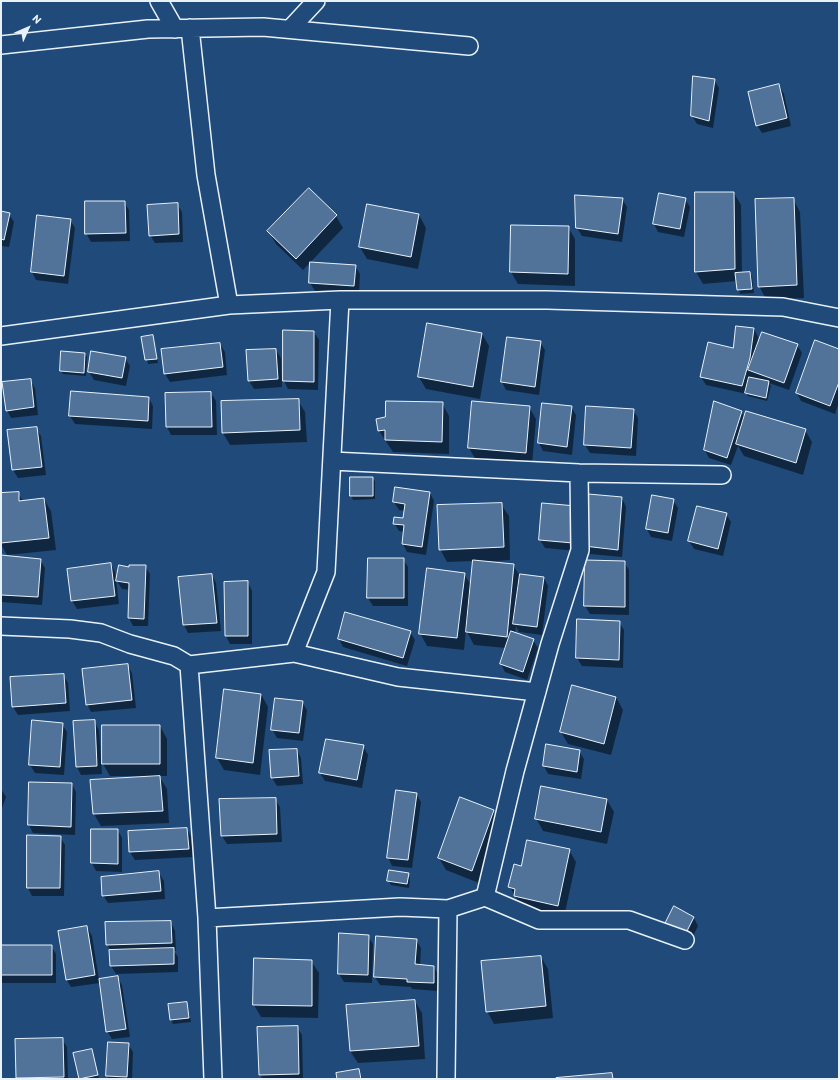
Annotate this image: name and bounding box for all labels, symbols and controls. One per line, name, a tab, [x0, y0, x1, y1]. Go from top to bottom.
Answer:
north arrow	[8, 8, 48, 48]
text: N	[30, 12, 44, 26]

